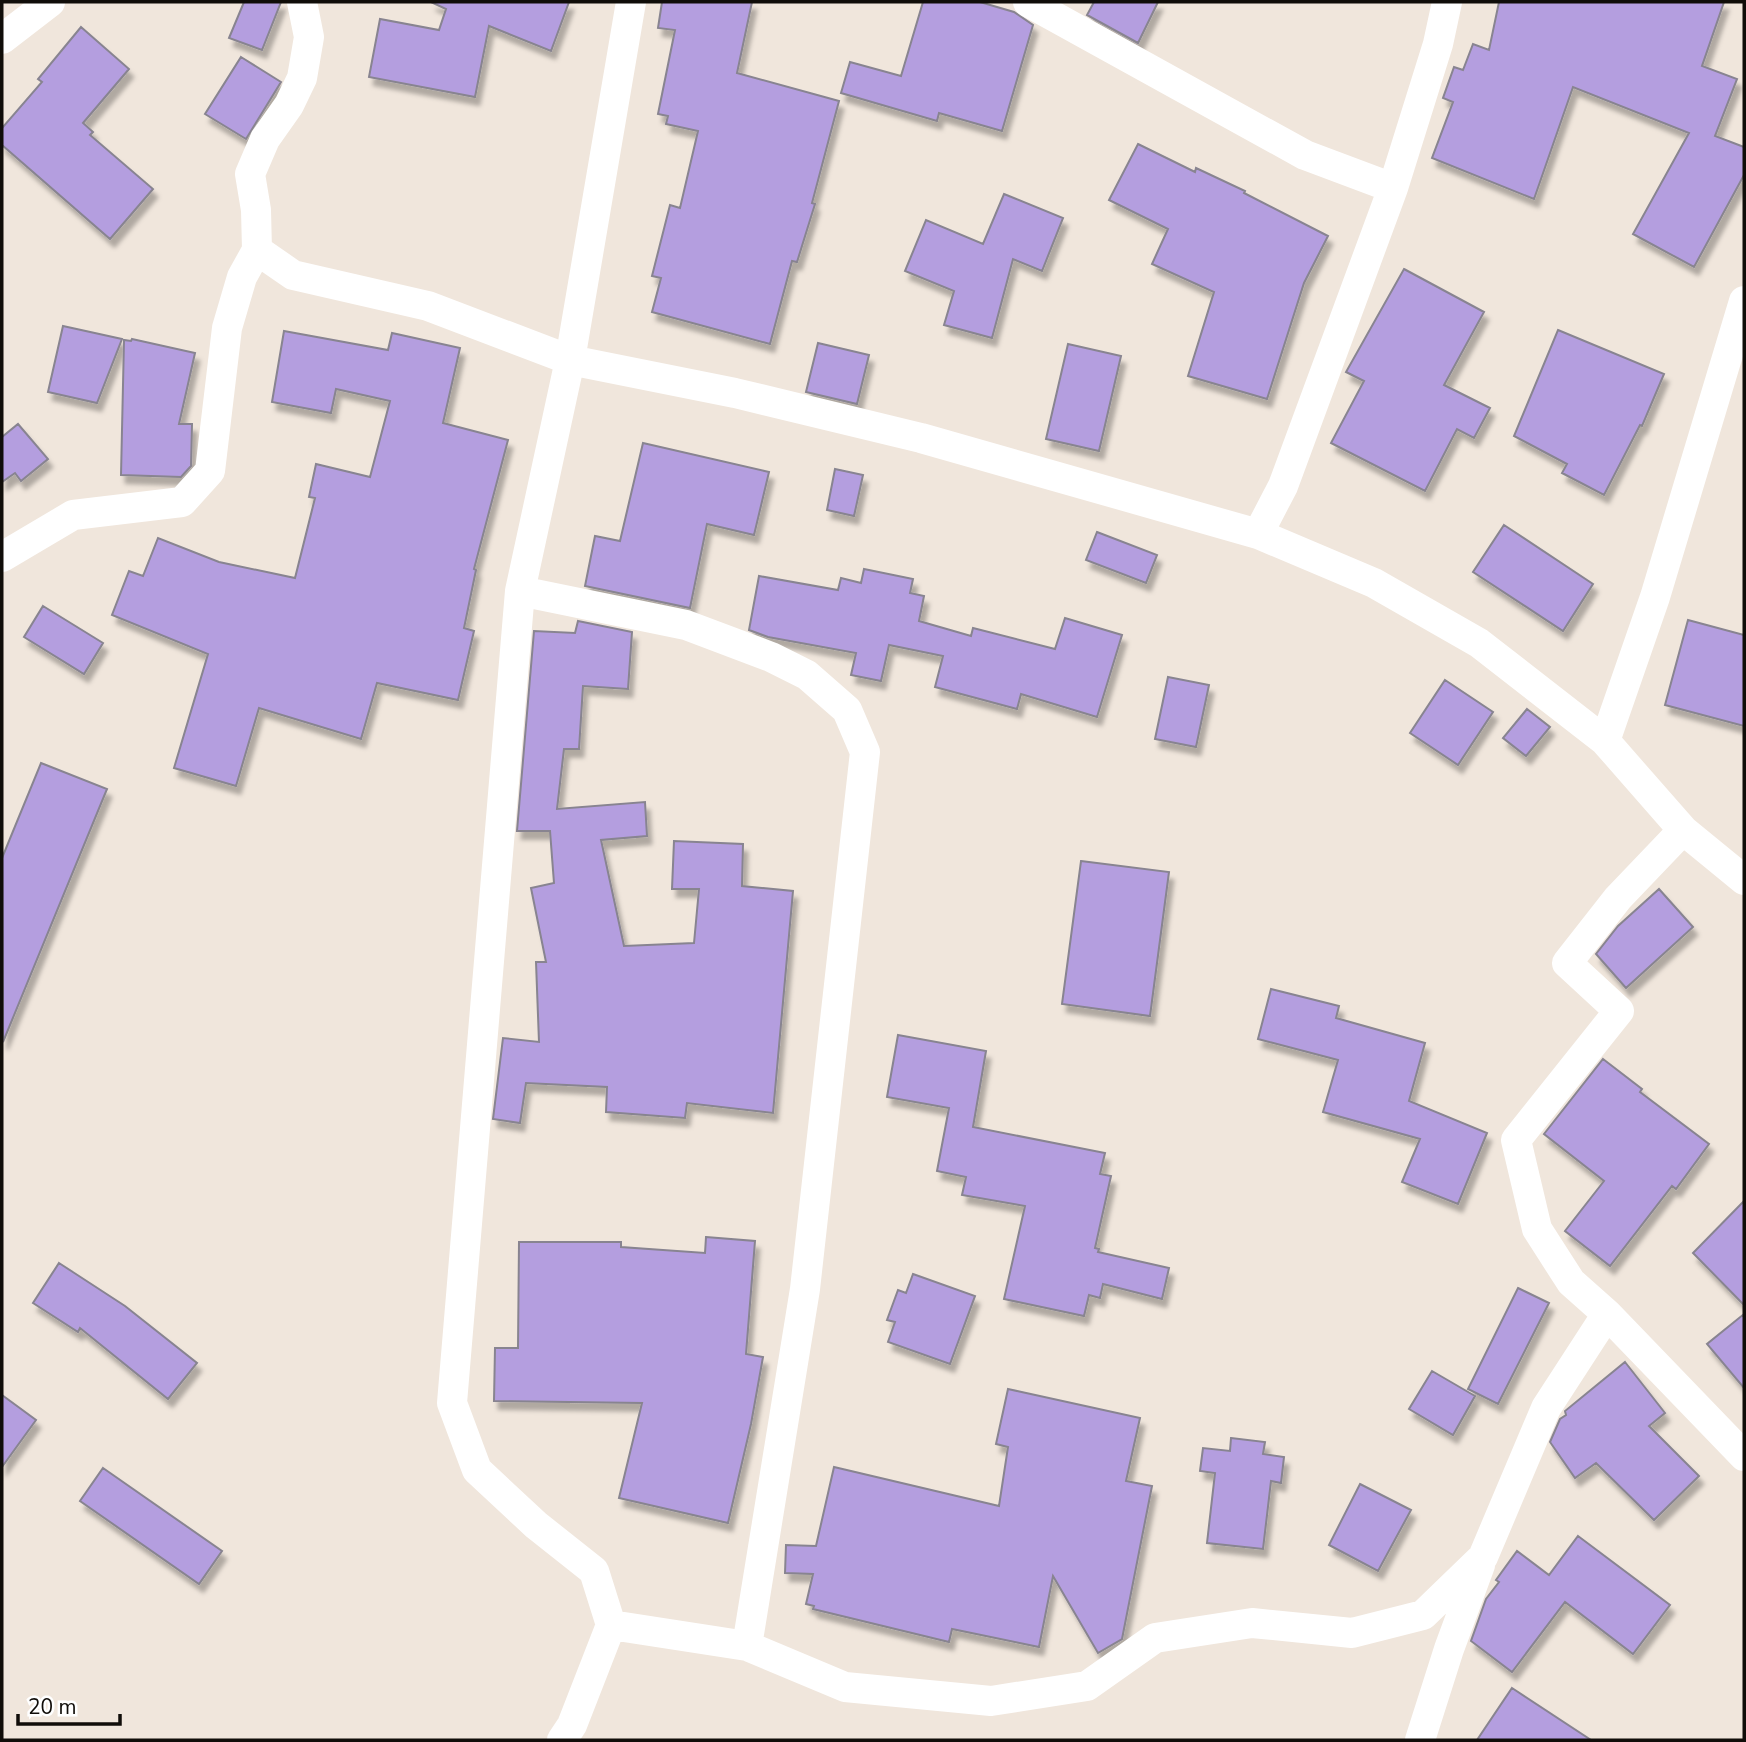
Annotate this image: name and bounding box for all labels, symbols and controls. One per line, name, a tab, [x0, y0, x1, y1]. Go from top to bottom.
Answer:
scale bar	[18, 1682, 119, 1726]
text: 20 m	[28, 1693, 77, 1721]

